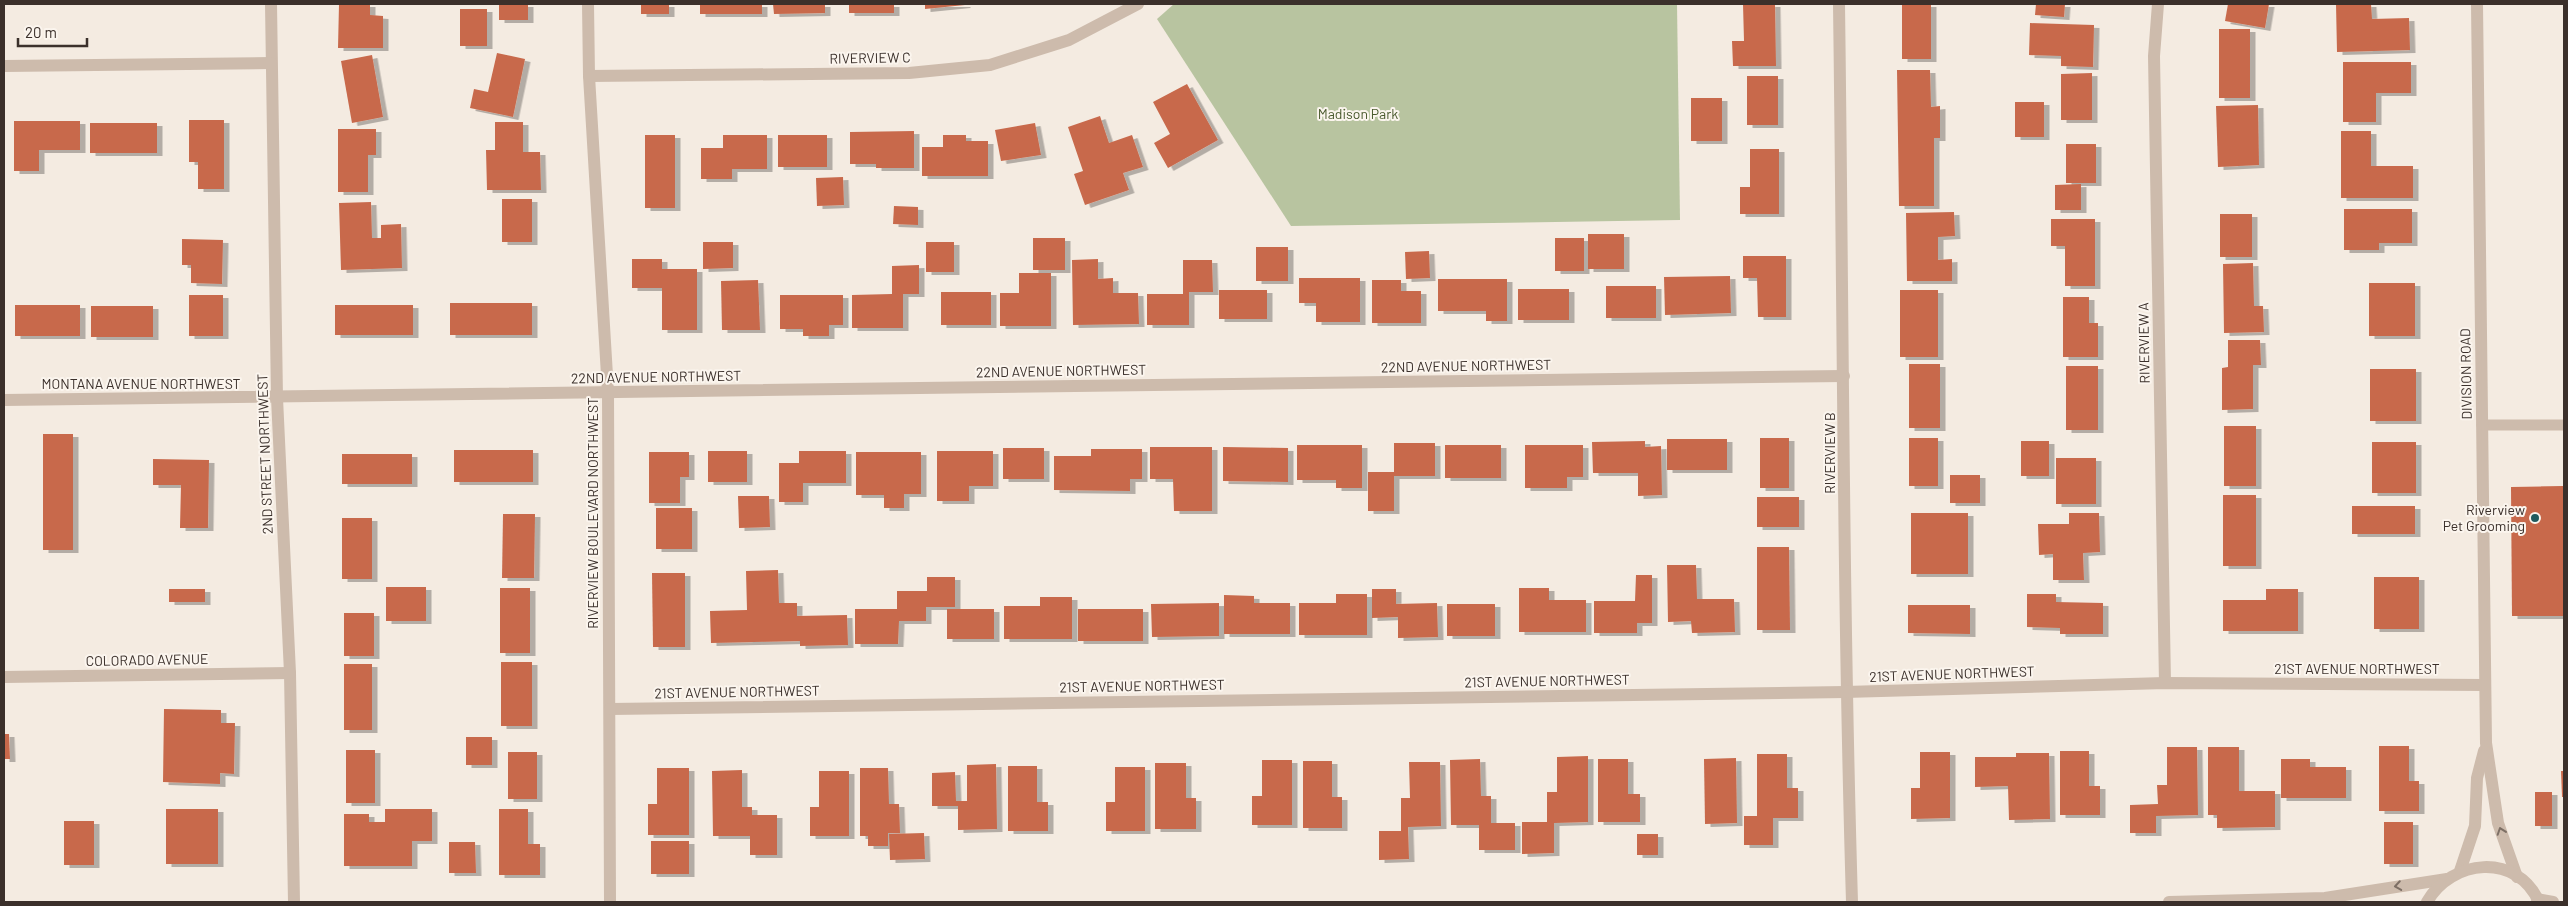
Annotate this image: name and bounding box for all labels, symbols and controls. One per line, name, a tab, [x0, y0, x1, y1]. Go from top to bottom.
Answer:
scale bar	[18, 15, 86, 47]
text: 20 m	[25, 23, 57, 41]
street label: RIVERVIEW C	[829, 48, 911, 67]
park label: Madison Park	[1318, 105, 1398, 122]
street label: RIVERVIEW A	[2134, 302, 2153, 384]
street label: DIVISION ROAD	[2456, 328, 2475, 420]
street label: 22ND AVENUE NORTHWEST	[1381, 356, 1551, 375]
street label: 22ND AVENUE NORTHWEST	[976, 361, 1146, 380]
street label: 22ND AVENUE NORTHWEST	[571, 367, 741, 386]
street label: 2ND STREET NORTHWEST	[253, 373, 276, 535]
street label: MONTANA AVENUE NORTHWEST	[41, 375, 241, 392]
street label: RIVERVIEW BOULEVARD NORTHWEST	[584, 397, 601, 629]
street label: RIVERVIEW B	[1821, 412, 1838, 494]
place label: Riverview Pet Grooming	[2443, 501, 2525, 534]
marker: Riverview Pet Grooming	[2529, 512, 2541, 524]
street label: COLORADO AVENUE	[85, 650, 209, 669]
street label: 21ST AVENUE NORTHWEST	[2274, 660, 2440, 677]
street label: 21ST AVENUE NORTHWEST	[1869, 662, 2035, 685]
street label: 21ST AVENUE NORTHWEST	[1464, 671, 1630, 690]
street label: 21ST AVENUE NORTHWEST	[1059, 676, 1225, 695]
street label: 21ST AVENUE NORTHWEST	[654, 682, 820, 701]
one-way arrow	[2497, 827, 2507, 836]
one-way arrow	[2394, 881, 2403, 891]

